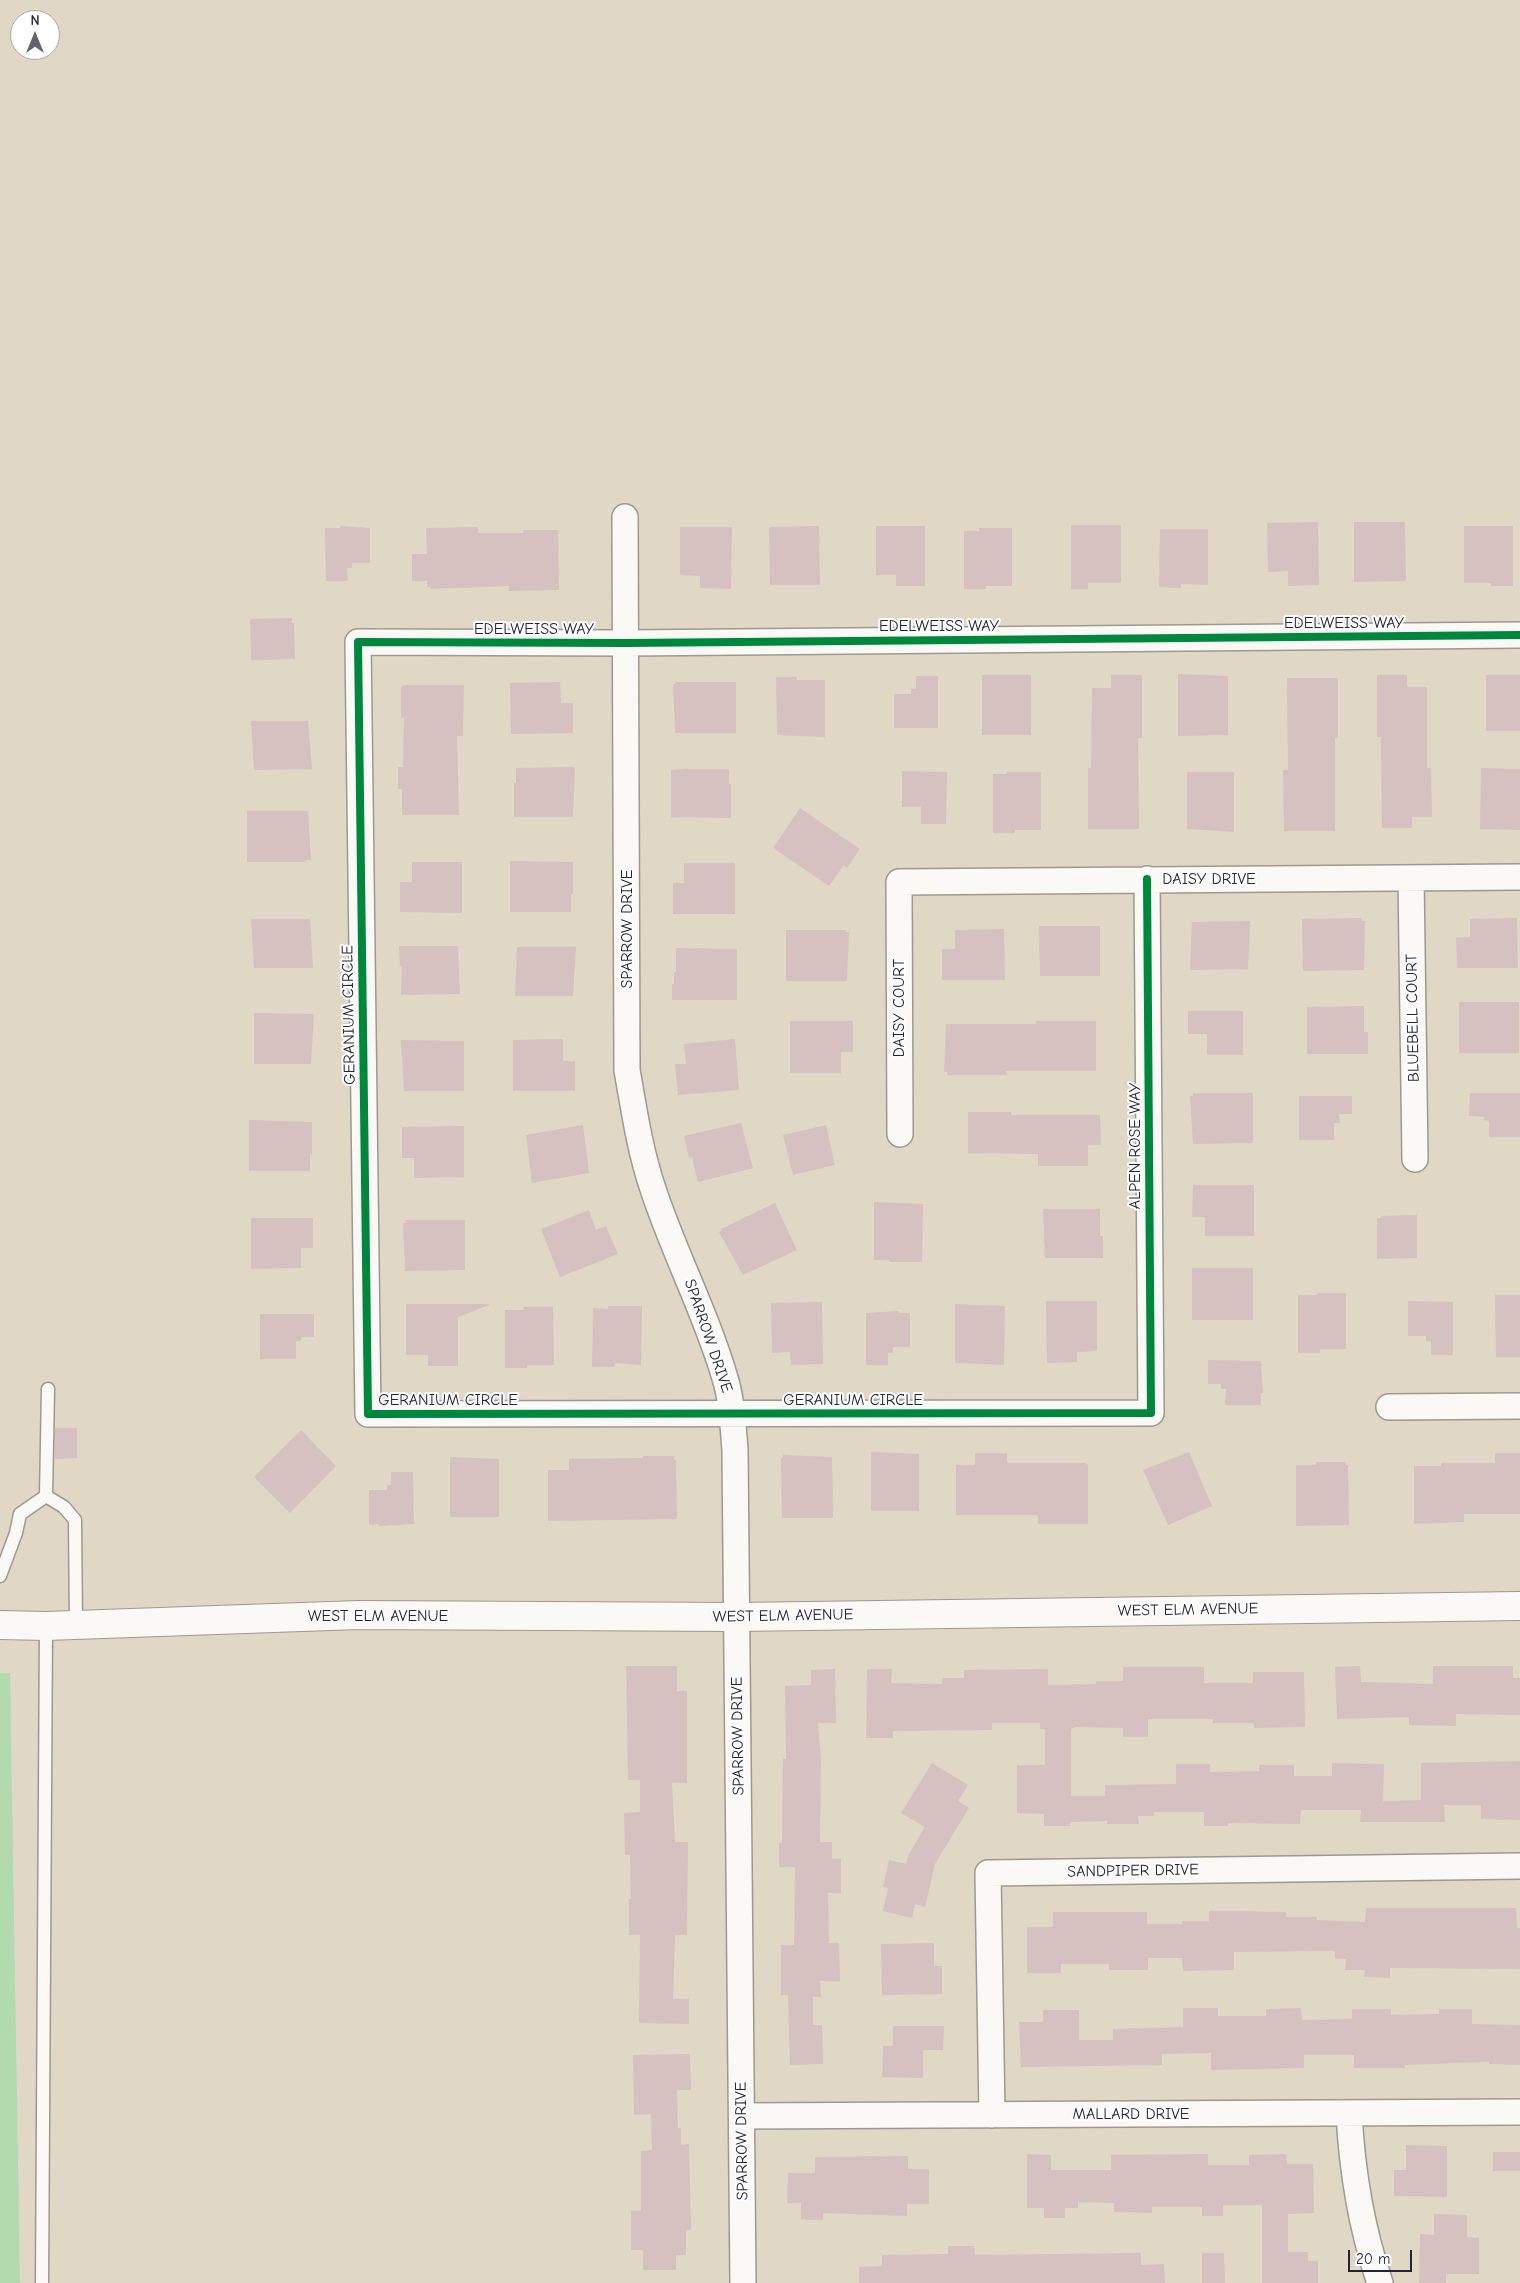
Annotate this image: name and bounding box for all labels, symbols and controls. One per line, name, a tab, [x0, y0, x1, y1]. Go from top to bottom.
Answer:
north arrow	[10, 10, 60, 60]
text: N	[30, 12, 40, 29]
street label: EDELWEISS WAY	[1284, 613, 1404, 633]
street label: EDELWEISS WAY	[879, 616, 999, 636]
street label: EDELWEISS WAY	[474, 619, 594, 639]
street label: DAISY DRIVE	[1162, 869, 1256, 889]
street label: SPARROW DRIVE	[617, 870, 637, 988]
street label: GERANIUM CIRCLE	[338, 945, 360, 1085]
street label: BLUEBELL COURT	[1402, 954, 1424, 1082]
street label: DAISY COURT	[889, 959, 909, 1057]
street label: ALPEN ROSE WAY	[1125, 1083, 1145, 1209]
street label: SPARROW DRIVE	[680, 1277, 736, 1395]
street label: GERANIUM CIRCLE	[378, 1390, 518, 1410]
street label: GERANIUM CIRCLE	[783, 1390, 923, 1410]
street label: WEST ELM AVENUE	[1118, 1599, 1258, 1621]
street label: WEST ELM AVENUE	[713, 1605, 853, 1627]
street label: WEST ELM AVENUE	[308, 1606, 448, 1626]
street label: SPARROW DRIVE	[727, 1676, 749, 1796]
street label: SANDPIPER DRIVE	[1067, 1860, 1199, 1882]
street label: SPARROW DRIVE	[731, 2081, 753, 2201]
street label: MALLARD DRIVE	[1072, 2104, 1190, 2124]
scale bar	[1350, 2240, 1414, 2272]
text: 20 m	[1356, 2250, 1390, 2268]

